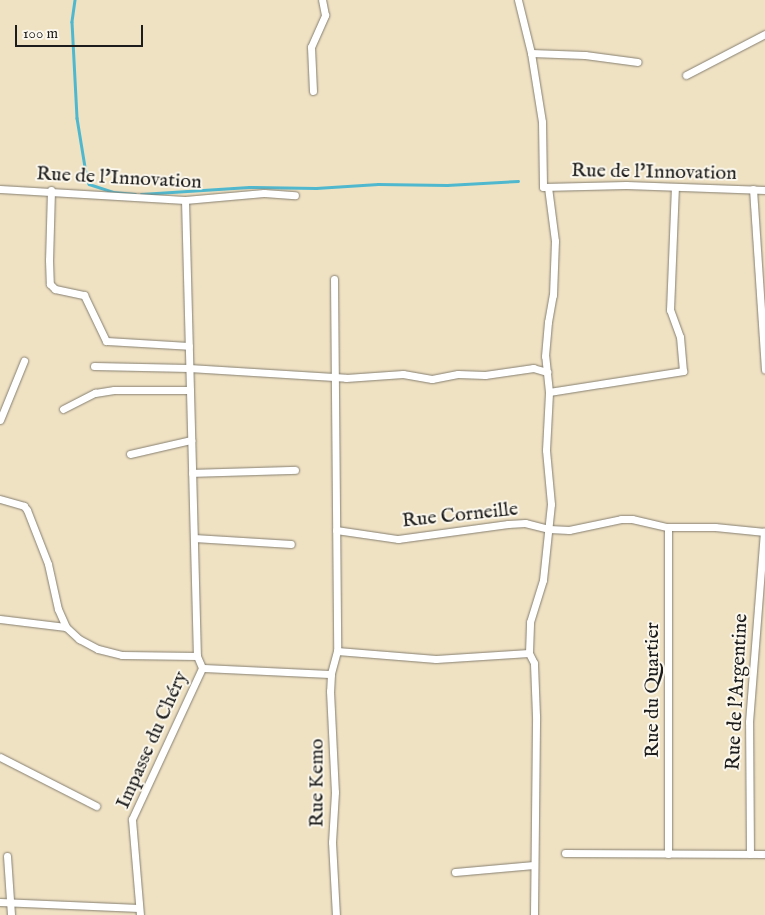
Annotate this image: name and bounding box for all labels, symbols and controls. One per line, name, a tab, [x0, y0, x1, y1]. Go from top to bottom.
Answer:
scale bar	[18, 15, 145, 47]
text: 100 m	[23, 24, 58, 43]
street label: Rue de l'Innovation	[571, 159, 737, 185]
street label: Rue de l'Innovation	[36, 162, 202, 194]
street label: Rue Corneille	[401, 497, 519, 533]
street label: Rue de l'Argentine	[721, 613, 753, 771]
street label: Rue du Quartier	[640, 622, 664, 758]
street label: Impasse du Chéry	[111, 668, 193, 812]
street label: Rue Kemo	[305, 739, 329, 827]

